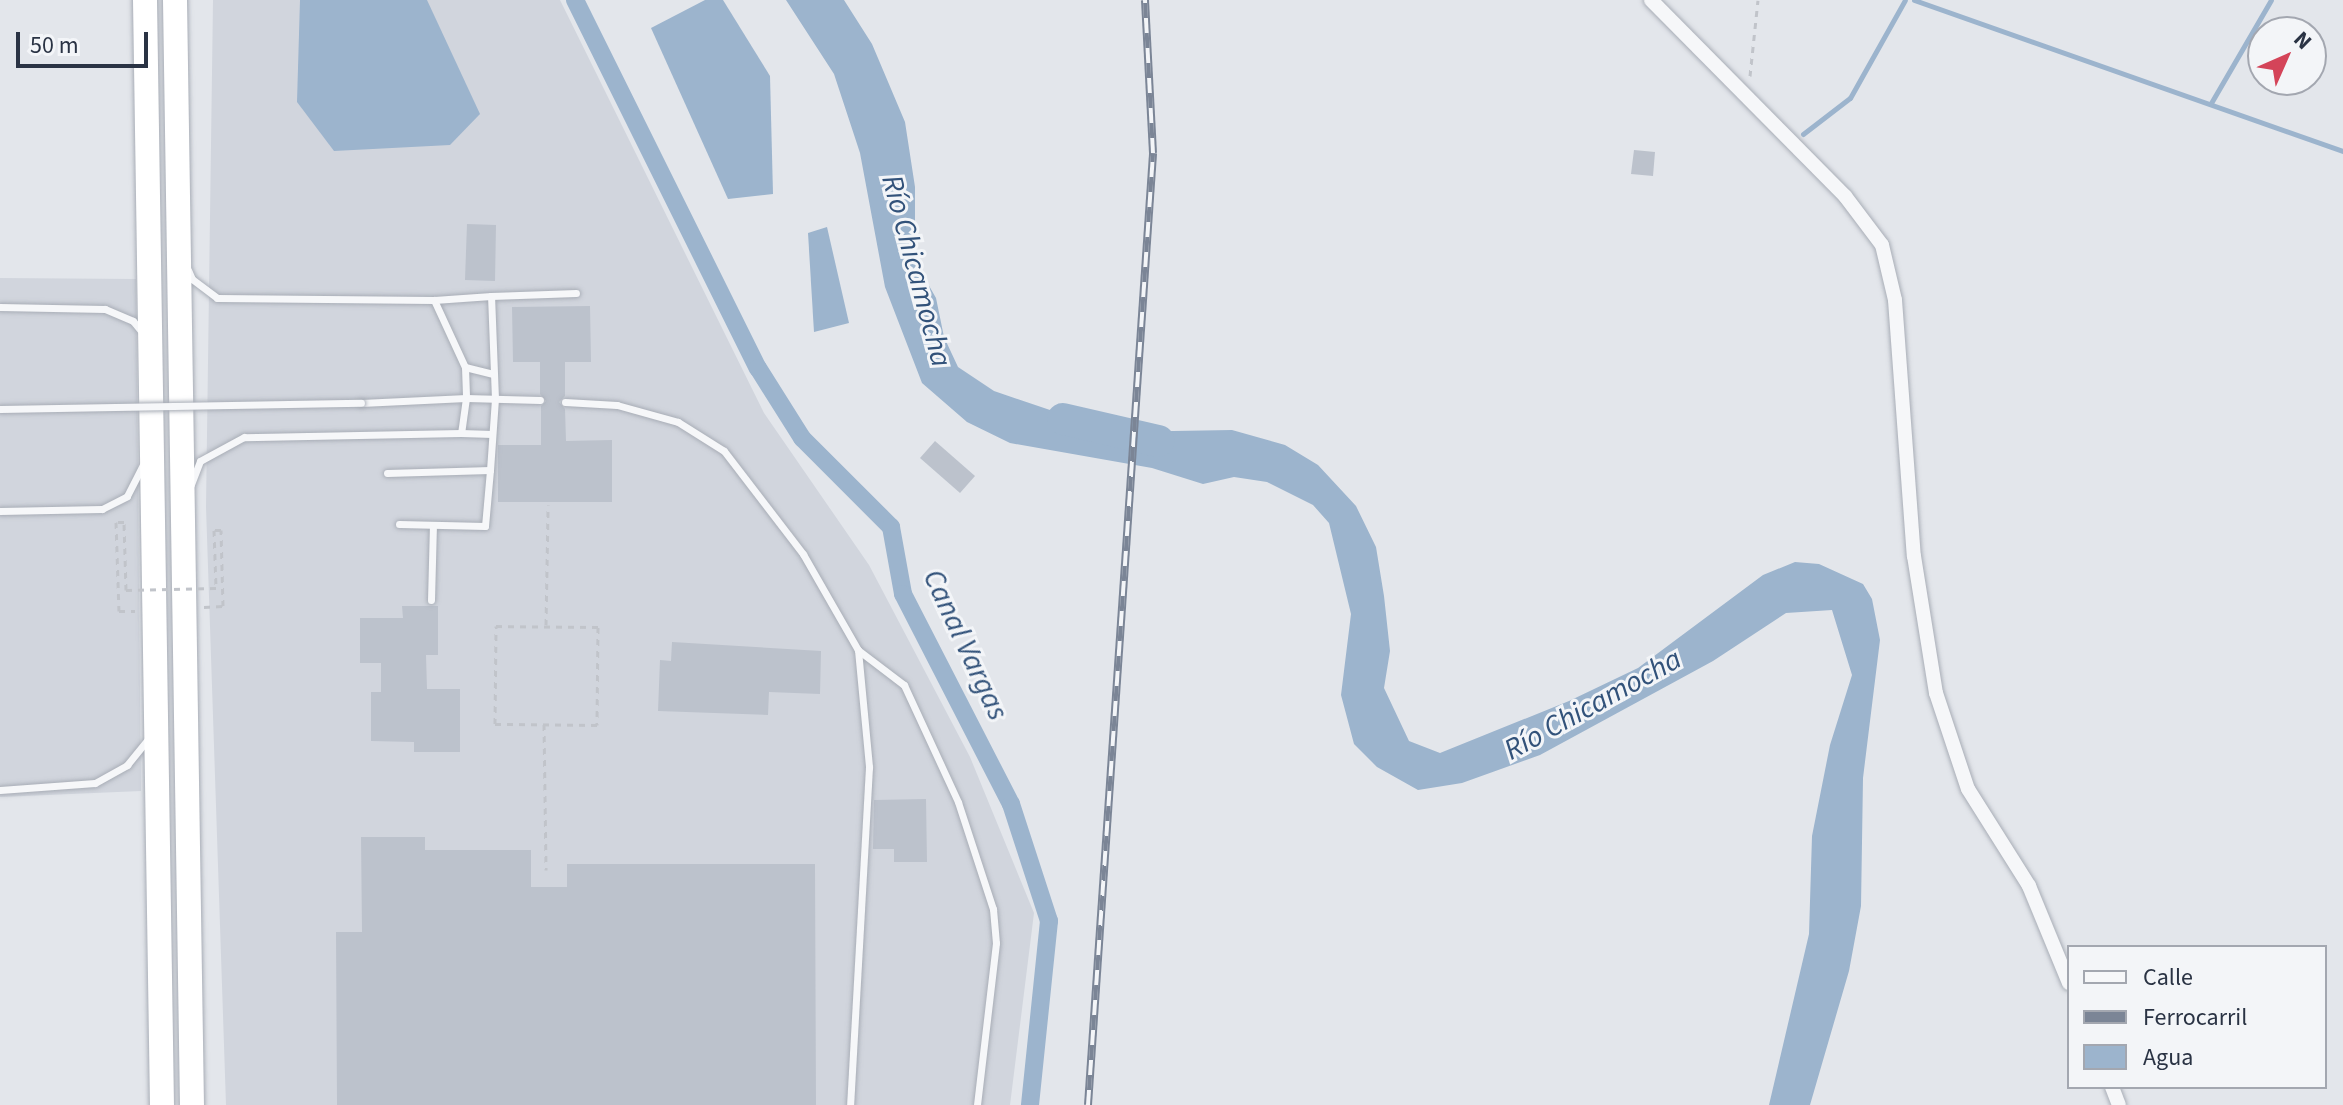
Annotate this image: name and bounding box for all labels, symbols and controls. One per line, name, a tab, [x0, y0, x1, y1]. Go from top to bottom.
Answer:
scale bar	[20, 16, 152, 66]
north arrow	[2247, 16, 2327, 96]
text: N	[2286, 24, 2319, 57]
text: 50 m	[30, 28, 79, 63]
water label: Río Chicamocha	[873, 171, 959, 371]
water label: Canal Vargas	[914, 564, 1016, 726]
water label: Río Chicamocha	[1498, 641, 1688, 769]
legend	[2067, 945, 2327, 1089]
text: Calle	[2143, 960, 2193, 995]
text: Ferrocarril	[2143, 1000, 2247, 1035]
text: Agua	[2143, 1040, 2193, 1075]

